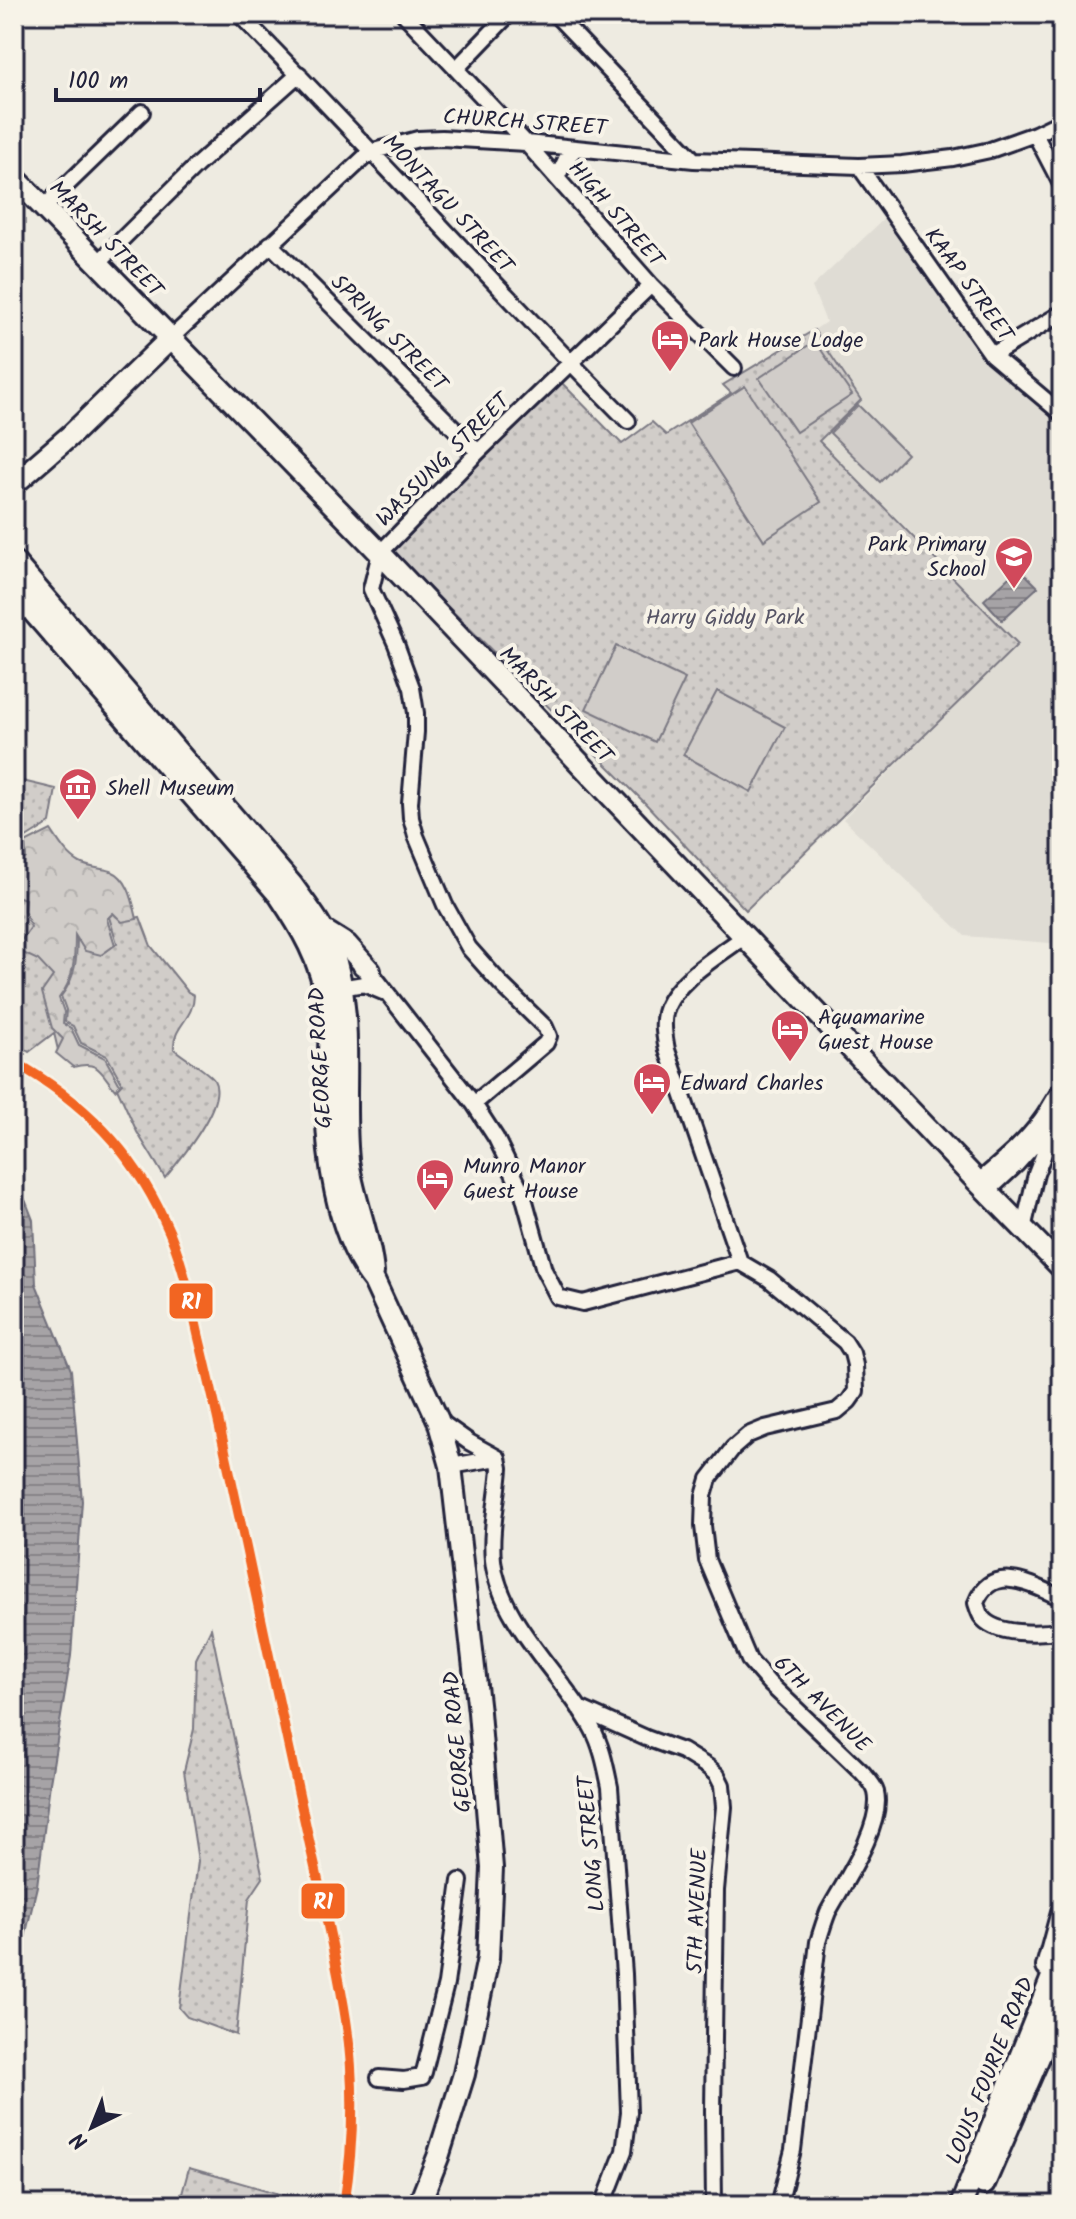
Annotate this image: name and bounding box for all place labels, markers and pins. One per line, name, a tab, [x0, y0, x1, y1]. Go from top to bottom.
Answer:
hotel icon: Park House Lodge	[649, 318, 691, 373]
place label: Park House Lodge	[698, 324, 863, 359]
place label: Park Primary School	[867, 528, 987, 588]
school or university icon: Park Primary School	[993, 535, 1035, 590]
museum icon: Shell Museum	[57, 766, 99, 821]
place label: Shell Museum	[106, 772, 234, 807]
place label: Aquamarine Guest House	[818, 1001, 933, 1061]
hotel icon: Aquamarine Guest House	[769, 1008, 811, 1063]
hotel icon: Edward Charles	[631, 1061, 673, 1116]
place label: Edward Charles	[680, 1067, 824, 1102]
place label: Munro Manor Guest House	[463, 1150, 587, 1210]
hotel icon: Munro Manor Guest House	[414, 1157, 456, 1212]

